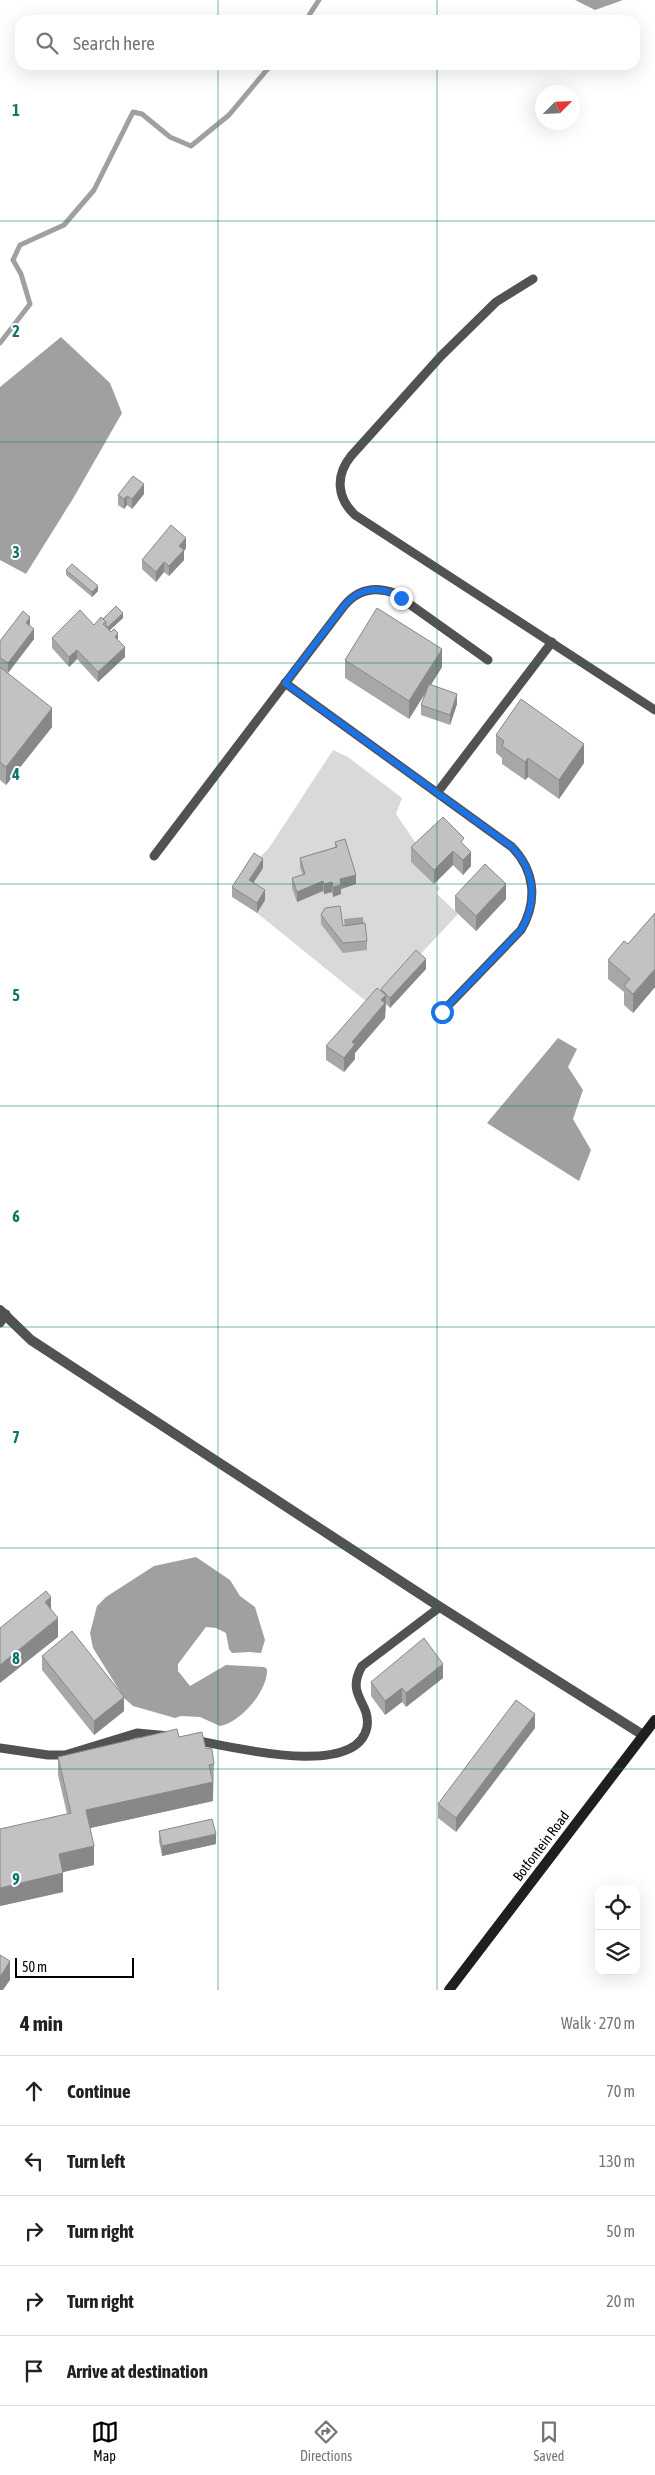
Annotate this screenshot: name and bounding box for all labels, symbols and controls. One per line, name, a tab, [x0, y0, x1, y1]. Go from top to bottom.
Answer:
search box	[15, 15, 640, 70]
icon: search	[33, 29, 61, 57]
text: Search here	[73, 32, 155, 54]
north arrow	[535, 85, 580, 130]
text: 1	[12, 101, 20, 119]
text: 2	[12, 322, 20, 340]
text: 3	[12, 543, 20, 561]
route end	[390, 587, 413, 610]
text: 4	[11, 765, 20, 783]
text: 5	[12, 986, 20, 1004]
route start	[431, 1001, 454, 1024]
text: 6	[12, 1207, 20, 1225]
text: 7	[12, 1428, 20, 1446]
text: 8	[12, 1649, 20, 1667]
street label: Botfontein Road	[510, 1808, 572, 1884]
text: 9	[12, 1870, 20, 1888]
map controls	[595, 1885, 640, 1975]
button: locate	[595, 1885, 640, 1930]
button: layers	[595, 1930, 640, 1975]
scale bar	[15, 1955, 134, 1978]
text: 50 m	[22, 1959, 47, 1975]
text: 4 min	[20, 2011, 63, 2035]
text: Walk · 270 m	[561, 2014, 635, 2032]
icon: ahead	[20, 2077, 48, 2105]
text: Continue	[67, 2080, 131, 2102]
text: 70 m	[606, 2082, 635, 2100]
icon: left	[20, 2147, 48, 2175]
text: Turn left	[67, 2150, 125, 2172]
text: 130 m	[599, 2152, 635, 2170]
icon: right	[20, 2217, 48, 2245]
text: Turn right	[67, 2220, 134, 2242]
text: 50 m	[606, 2222, 635, 2240]
icon: right	[20, 2287, 48, 2315]
text: Turn right	[67, 2290, 134, 2312]
text: 20 m	[606, 2292, 635, 2310]
icon: arrive	[20, 2357, 48, 2385]
text: Arrive at destination	[67, 2360, 208, 2382]
tab: Map	[91, 2418, 119, 2464]
tab: Directions	[300, 2418, 352, 2464]
tab: Saved	[533, 2418, 564, 2464]

